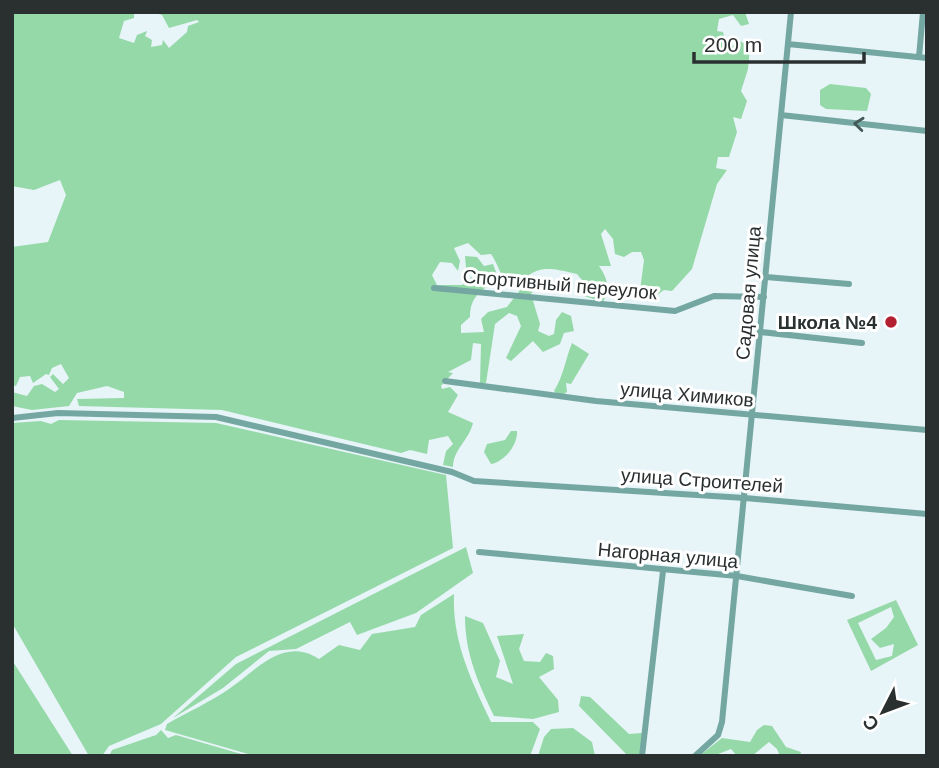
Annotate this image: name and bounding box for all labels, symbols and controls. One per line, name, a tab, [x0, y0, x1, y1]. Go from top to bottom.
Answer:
scale bar	[694, 21, 864, 65]
text: 200 m	[704, 33, 762, 56]
one-way arrow	[853, 116, 865, 131]
street label: Садовая улица	[732, 225, 765, 361]
street label: Спортивный переулок	[462, 266, 659, 304]
place label: Школа №4	[778, 312, 877, 333]
marker: Школа №4	[883, 314, 899, 330]
street label: улица Химиков	[619, 378, 754, 411]
street label: улица Строителей	[620, 464, 784, 497]
street label: Нагорная улица	[597, 539, 739, 572]
north arrow	[848, 677, 918, 747]
text: С	[858, 711, 883, 735]

